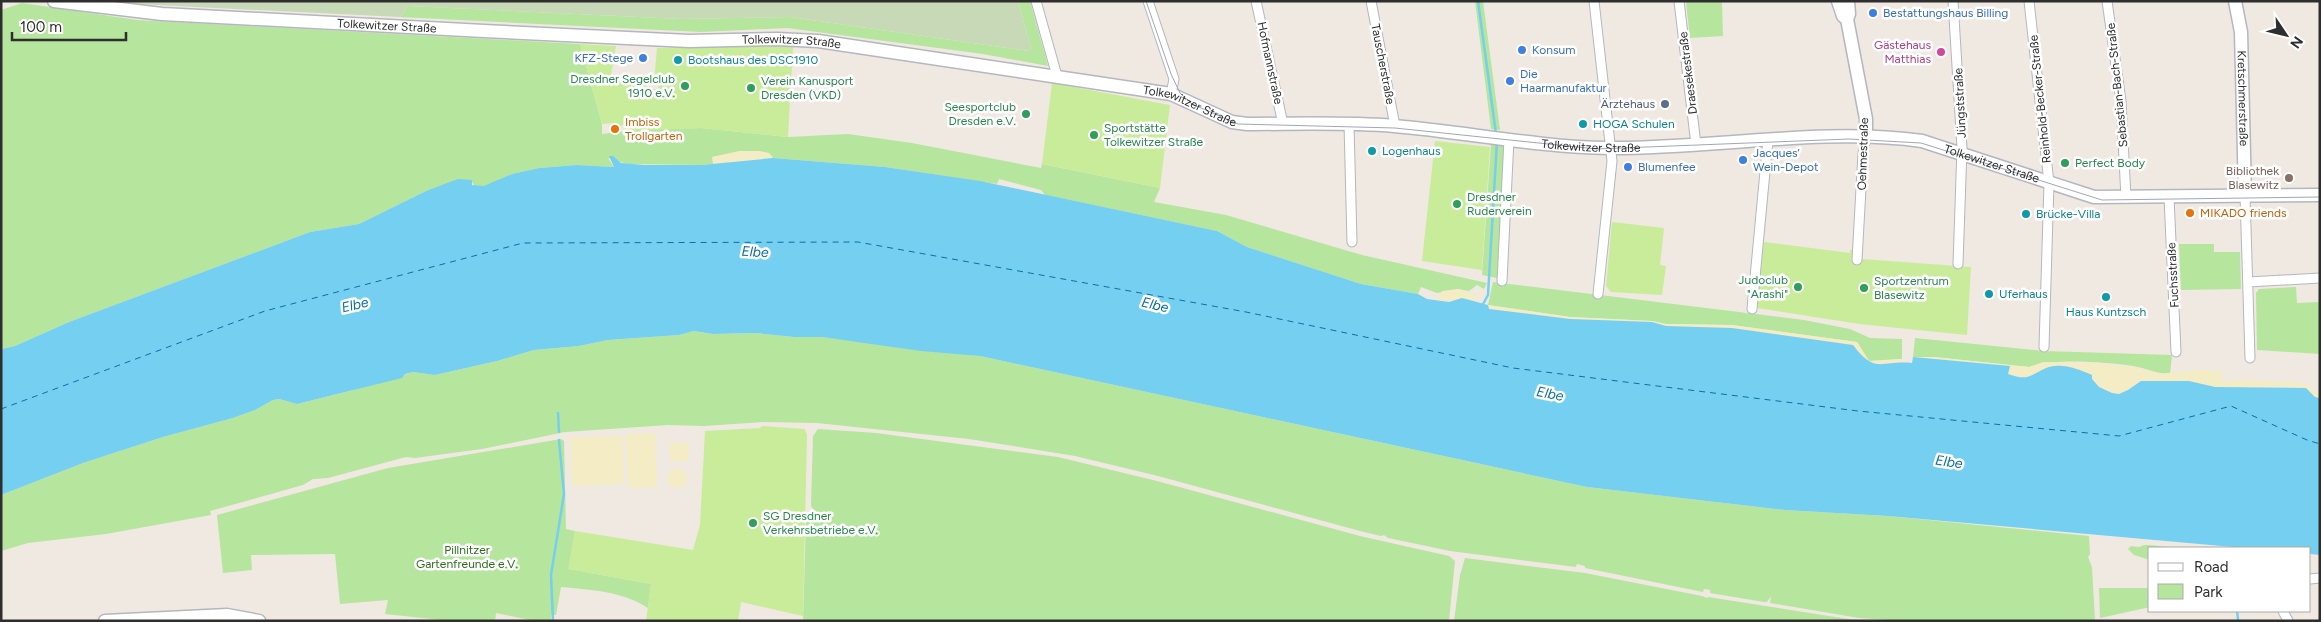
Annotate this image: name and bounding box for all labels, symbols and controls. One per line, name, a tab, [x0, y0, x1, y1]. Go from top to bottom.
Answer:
place label: Bestattungshaus Billing	[1883, 6, 2008, 20]
marker: Bestattungshaus Billing	[1867, 7, 1879, 19]
scale bar	[12, 10, 126, 42]
north arrow	[2261, 10, 2311, 60]
street label: Tolkewitzer Straße	[337, 16, 437, 36]
text: 100 m	[20, 18, 62, 36]
street label: Hofmannstraße	[1254, 21, 1286, 106]
street label: Sebastian-Bach-Straße	[2103, 22, 2130, 148]
street label: Tauscherstraße	[1368, 23, 1398, 106]
street label: Draesekestraße	[1676, 31, 1700, 115]
street label: Tolkewitzer Straße	[742, 32, 842, 51]
text: N	[2286, 33, 2306, 51]
street label: Reinhold-Becker-Straße	[2026, 34, 2054, 164]
place label: Gästehaus Matthias	[1874, 38, 1931, 66]
place label: Konsum	[1532, 43, 1575, 57]
marker: Konsum	[1516, 44, 1528, 56]
marker: Gästehaus Matthias	[1935, 46, 1947, 58]
street label: Kretschmerstraße	[2234, 50, 2251, 147]
place label: KFZ-Stege	[574, 51, 633, 65]
marker: KFZ-Stege	[637, 52, 649, 64]
place label: Bootshaus des DSC1910	[688, 53, 819, 67]
marker: Bootshaus des DSC1910	[672, 54, 684, 66]
place label: Die Haarmanufaktur	[1520, 67, 1607, 95]
street label: Jüngststraße	[1951, 67, 1969, 139]
place label: Dresdner Segelclub 1910 e.V.	[570, 72, 675, 100]
place label: Verein Kanusport Dresden (VKD)	[761, 74, 854, 102]
marker: Die Haarmanufaktur	[1504, 75, 1516, 87]
marker: Dresdner Segelclub 1910 e.V.	[679, 80, 691, 92]
marker: Verein Kanusport Dresden (VKD)	[745, 82, 757, 94]
street label: Tolkewitzer Straße	[1142, 83, 1237, 130]
place label: Ärztehaus	[1601, 97, 1655, 111]
marker: Ärztehaus	[1659, 98, 1671, 110]
place label: Seesportclub Dresden e.V.	[944, 100, 1016, 128]
marker: Seesportclub Dresden e.V.	[1020, 108, 1032, 120]
place label: Imbiss Trollgarten	[625, 115, 683, 143]
place label: HOGA Schulen	[1593, 117, 1675, 131]
street label: Oehmestraße	[1855, 117, 1871, 191]
marker: HOGA Schulen	[1577, 118, 1589, 130]
place label: Sportstätte Tolkewitzer Straße	[1104, 121, 1204, 149]
marker: Imbiss Trollgarten	[609, 123, 621, 135]
marker: Sportstätte Tolkewitzer Straße	[1088, 129, 1100, 141]
street label: Tolkewitzer Straße	[1541, 137, 1641, 155]
street label: Tolkewitzer Straße	[1942, 142, 2042, 186]
place label: Logenhaus	[1382, 144, 1441, 158]
marker: Logenhaus	[1366, 145, 1378, 157]
place label: Jacques’ Wein-Depot	[1753, 146, 1819, 174]
marker: Jacques’ Wein-Depot	[1737, 154, 1749, 166]
place label: Perfect Body	[2075, 156, 2146, 170]
marker: Perfect Body	[2059, 157, 2071, 169]
place label: Blumenfee	[1638, 160, 1696, 174]
marker: Blumenfee	[1622, 161, 1634, 173]
place label: Bibliothek Blasewitz	[2226, 164, 2279, 192]
marker: Bibliothek Blasewitz	[2283, 172, 2295, 184]
place label: Dresdner Ruderverein	[1467, 190, 1532, 218]
marker: Dresdner Ruderverein	[1451, 198, 1463, 210]
place label: MIKADO friends	[2200, 206, 2287, 220]
place label: Brücke-Villa	[2036, 207, 2100, 221]
marker: MIKADO friends	[2184, 207, 2196, 219]
marker: Brücke-Villa	[2020, 208, 2032, 220]
street label: Fuchsstraße	[2164, 241, 2182, 308]
water label: Elbe	[741, 243, 769, 261]
place label: Judoclub "Arashi"	[1738, 273, 1788, 301]
place label: Sportzentrum Blasewitz	[1874, 274, 1949, 302]
marker: Judoclub "Arashi"	[1792, 281, 1804, 293]
marker: Sportzentrum Blasewitz	[1858, 282, 1870, 294]
place label: Uferhaus	[1999, 287, 2048, 301]
marker: Uferhaus	[1983, 288, 1995, 300]
marker: Haus Kuntzsch	[2100, 291, 2112, 303]
water label: Elbe	[340, 294, 371, 316]
water label: Elbe	[1140, 294, 1171, 316]
place label: Haus Kuntzsch	[2066, 305, 2146, 319]
water label: Elbe	[1535, 383, 1565, 405]
water label: Elbe	[1934, 452, 1964, 472]
place label: SG Dresdner Verkehrsbetriebe e.V.	[763, 509, 878, 537]
marker: SG Dresdner Verkehrsbetriebe e.V.	[747, 517, 759, 529]
park label: Pillnitzer Gartenfreunde e.V.	[416, 543, 518, 571]
legend	[2148, 547, 2311, 612]
text: Road	[2194, 558, 2229, 576]
text: Park	[2194, 583, 2223, 601]

